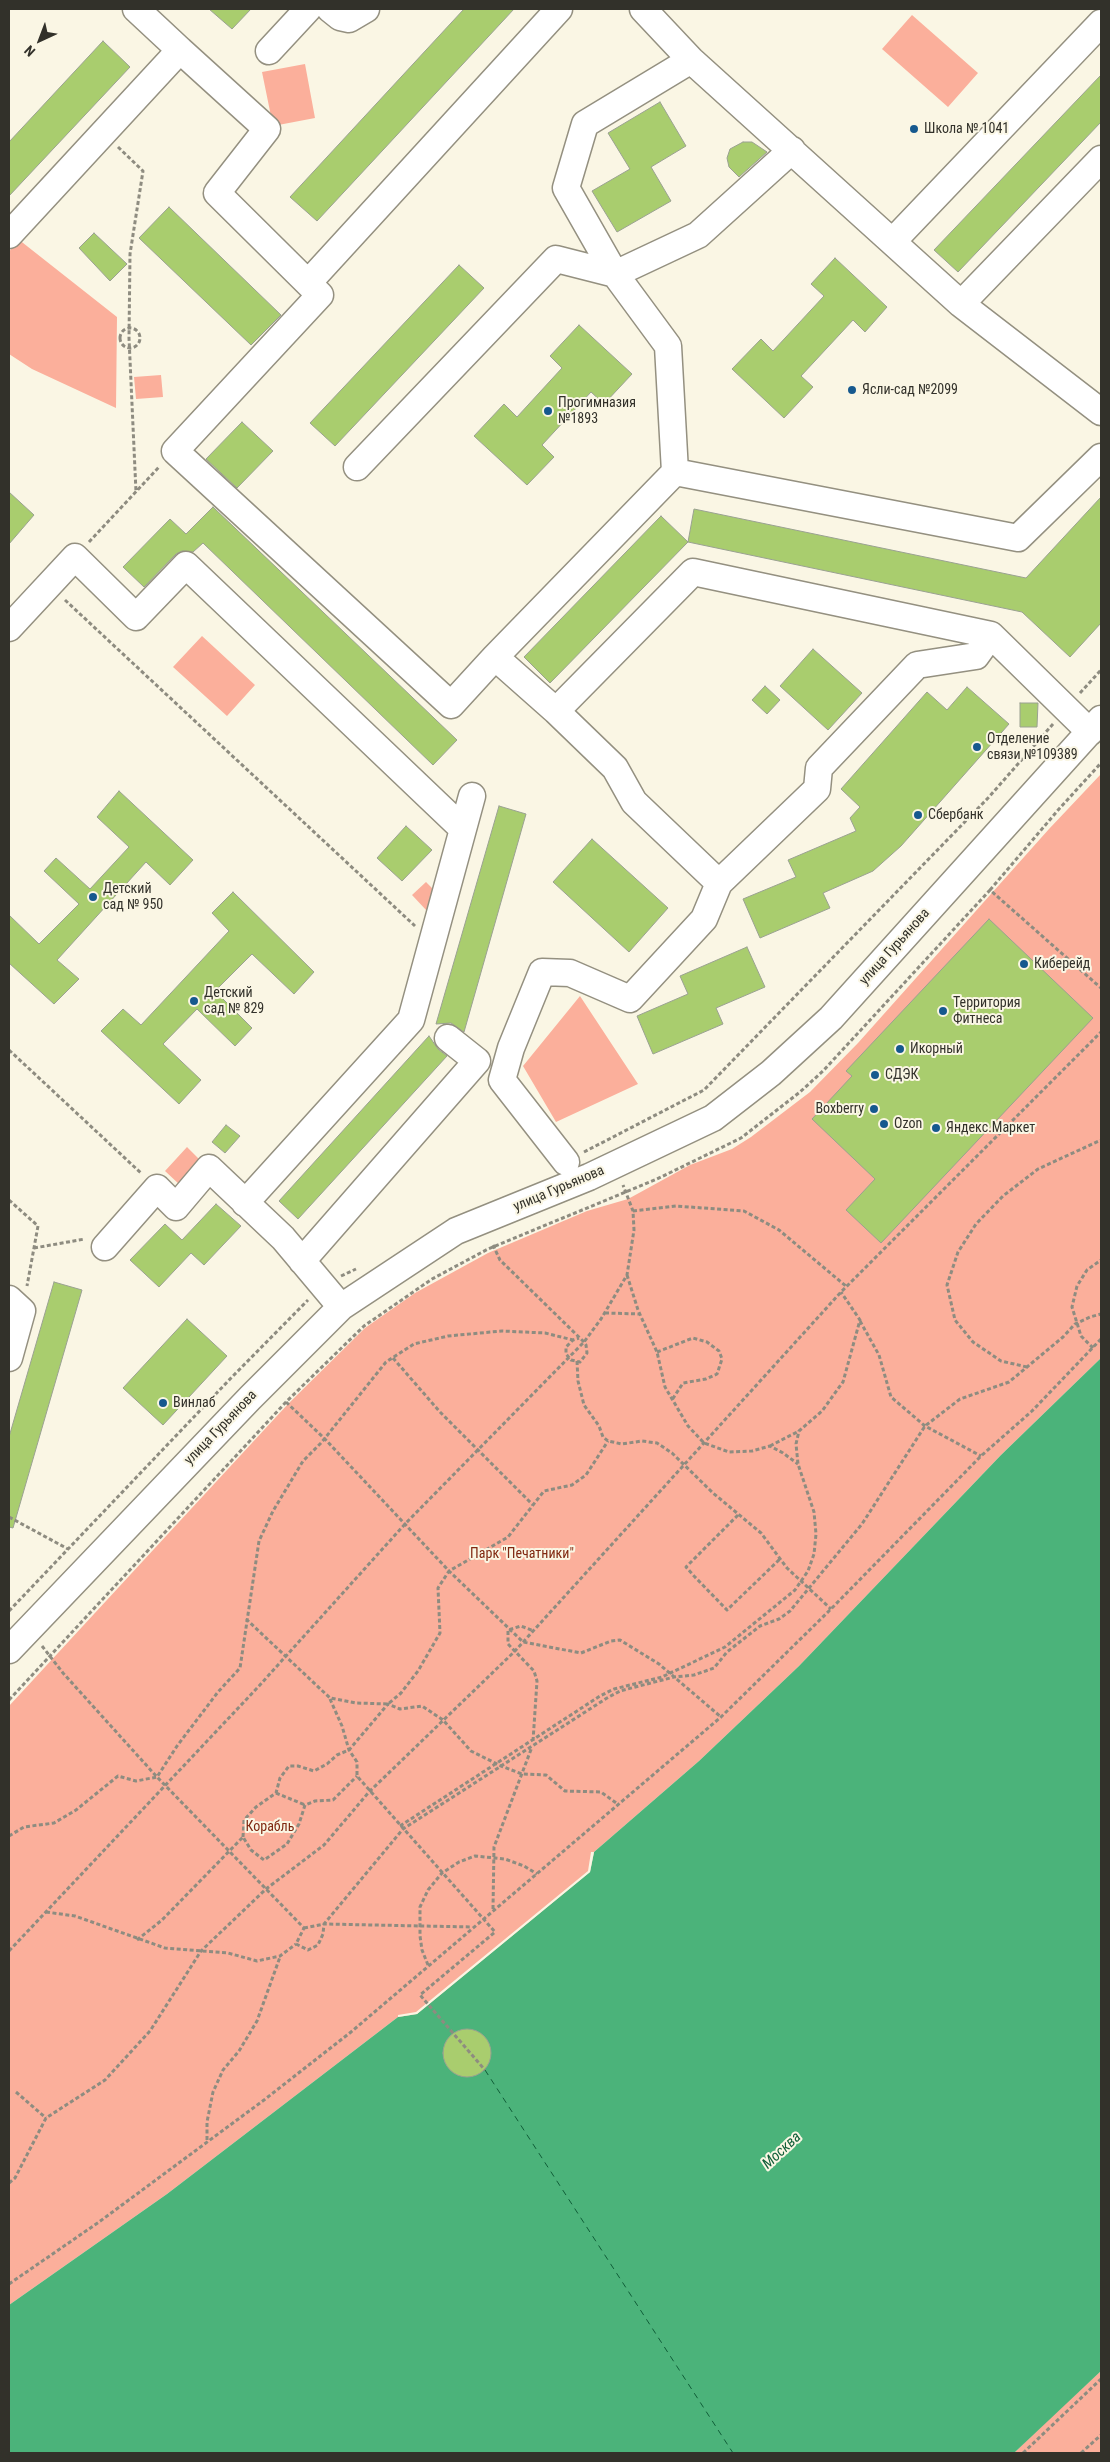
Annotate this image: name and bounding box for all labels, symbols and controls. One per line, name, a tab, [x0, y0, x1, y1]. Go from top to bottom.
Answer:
north arrow	[15, 15, 65, 65]
text: N	[21, 42, 38, 60]
place label: Школа № 1041	[924, 121, 1009, 137]
marker: Школа № 1041	[908, 123, 920, 135]
place label: Ясли-сад №2099	[862, 382, 958, 398]
marker: Ясли-сад №2099	[846, 384, 858, 396]
place label: Прогимназия №1893	[558, 395, 636, 428]
marker: Прогимназия №1893	[542, 405, 554, 417]
place label: Отделение связи №109389	[987, 731, 1078, 764]
marker: Отделение связи №109389	[971, 741, 983, 753]
place label: Сбербанк	[928, 807, 984, 823]
marker: Сбербанк	[912, 809, 924, 821]
place label: Детский сад № 950	[103, 881, 163, 914]
marker: Детский сад № 950	[87, 891, 99, 903]
street label: улица Гурьянова	[856, 905, 934, 989]
place label: Киберейд	[1034, 956, 1090, 972]
marker: Киберейд	[1018, 958, 1030, 970]
place label: Детский сад № 829	[204, 985, 264, 1018]
marker: Детский сад № 829	[188, 995, 200, 1007]
place label: Территория Фитнеса	[953, 995, 1021, 1028]
marker: Территория Фитнеса	[937, 1005, 949, 1017]
place label: Икорный	[910, 1041, 963, 1057]
marker: Икорный	[894, 1043, 906, 1055]
place label: СДЭК	[885, 1067, 918, 1083]
marker: СДЭК	[869, 1069, 881, 1081]
place label: Boxberry	[815, 1101, 864, 1117]
marker: Boxberry	[868, 1103, 880, 1115]
place label: Ozon	[894, 1116, 922, 1132]
marker: Ozon	[878, 1118, 890, 1130]
place label: Яндекс.Маркет	[946, 1120, 1035, 1136]
marker: Яндекс.Маркет	[930, 1122, 942, 1134]
street label: улица Гурьянова	[511, 1162, 607, 1216]
street label: улица Гурьянова	[181, 1387, 261, 1469]
place label: Винлаб	[173, 1395, 216, 1411]
marker: Винлаб	[157, 1397, 169, 1409]
park label: Парк "Печатники"	[470, 1546, 574, 1562]
park label: Корабль	[246, 1819, 294, 1835]
water label: Москва	[759, 2129, 805, 2173]

